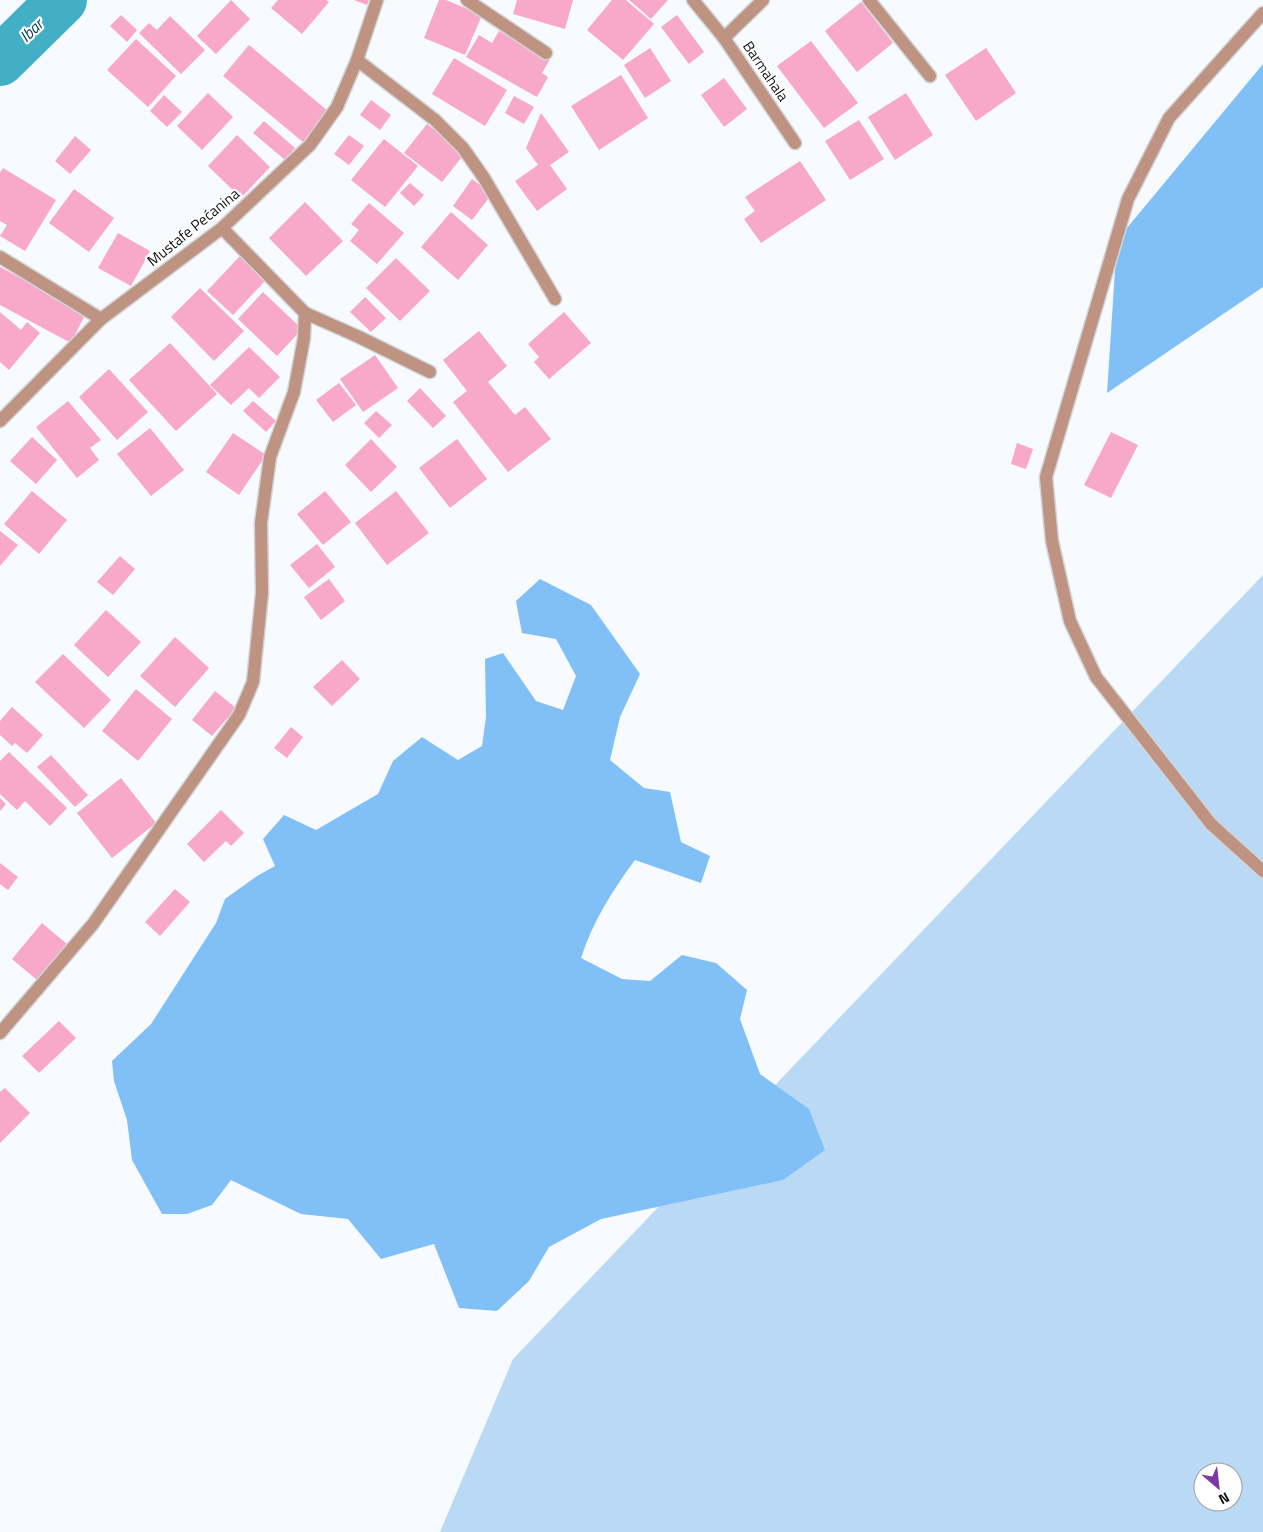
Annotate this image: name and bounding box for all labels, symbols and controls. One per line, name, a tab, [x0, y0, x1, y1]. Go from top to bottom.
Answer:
water label: Ibar	[14, 11, 50, 47]
street label: Barmahala	[737, 36, 795, 106]
street label: Mustafe Pećanina	[142, 182, 245, 272]
north arrow	[1193, 1462, 1243, 1512]
text: N	[1215, 1487, 1234, 1510]

